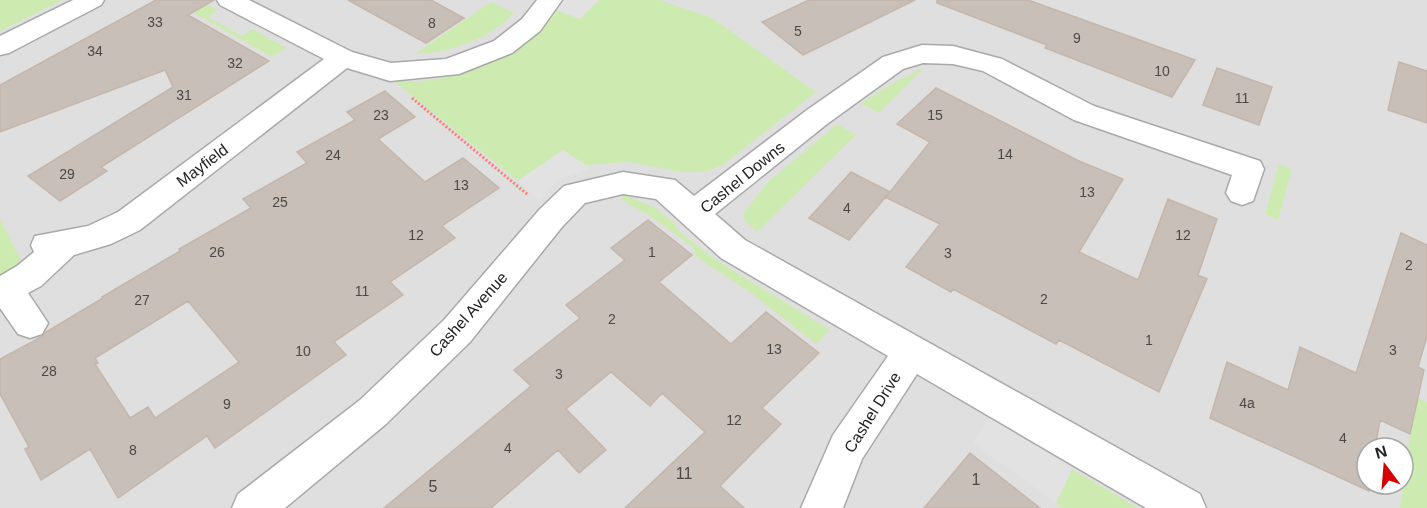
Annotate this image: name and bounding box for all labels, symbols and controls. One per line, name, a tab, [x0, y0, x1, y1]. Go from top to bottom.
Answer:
house number: 33	[147, 14, 163, 30]
house number: 8	[428, 15, 436, 31]
house number: 5	[794, 23, 802, 39]
house number: 9	[1073, 30, 1081, 46]
house number: 34	[87, 43, 103, 59]
house number: 32	[227, 55, 243, 71]
house number: 10	[1154, 63, 1170, 79]
house number: 31	[176, 87, 192, 103]
house number: 11	[1235, 90, 1249, 106]
house number: 23	[373, 107, 389, 123]
house number: 15	[927, 107, 943, 123]
street label: Cashel Downs	[697, 138, 788, 216]
street label: Mayfield	[173, 141, 231, 190]
house number: 14	[997, 146, 1013, 162]
house number: 24	[325, 147, 341, 163]
house number: 29	[59, 166, 75, 182]
house number: 13	[453, 177, 469, 193]
house number: 13	[1079, 184, 1095, 200]
house number: 25	[272, 194, 288, 210]
house number: 4	[843, 200, 851, 216]
house number: 12	[408, 227, 424, 243]
house number: 12	[1175, 227, 1191, 243]
house number: 26	[209, 244, 225, 260]
house number: 1	[648, 244, 656, 260]
house number: 3	[944, 245, 952, 261]
house number: 2	[1405, 257, 1413, 273]
street label: Cashel Avenue	[426, 269, 511, 360]
house number: 11	[355, 283, 369, 299]
house number: 2	[1040, 291, 1048, 307]
house number: 27	[134, 292, 150, 308]
house number: 2	[608, 311, 616, 327]
house number: 1	[1145, 332, 1153, 348]
house number: 13	[766, 341, 782, 357]
house number: 3	[1389, 342, 1397, 358]
house number: 10	[295, 343, 311, 359]
house number: 28	[41, 363, 57, 379]
house number: 3	[555, 366, 563, 382]
street label: Cashel Drive	[841, 369, 904, 456]
house number: 4a	[1239, 395, 1255, 411]
house number: 9	[223, 396, 231, 412]
house number: 12	[726, 412, 742, 428]
house number: 4	[1339, 430, 1347, 446]
north arrow	[1355, 436, 1415, 496]
house number: 4	[504, 440, 512, 456]
house number: 8	[129, 442, 137, 458]
text: N	[1373, 442, 1389, 462]
house number: 11	[676, 465, 692, 482]
house number: 1	[972, 471, 981, 488]
house number: 5	[429, 478, 438, 495]

